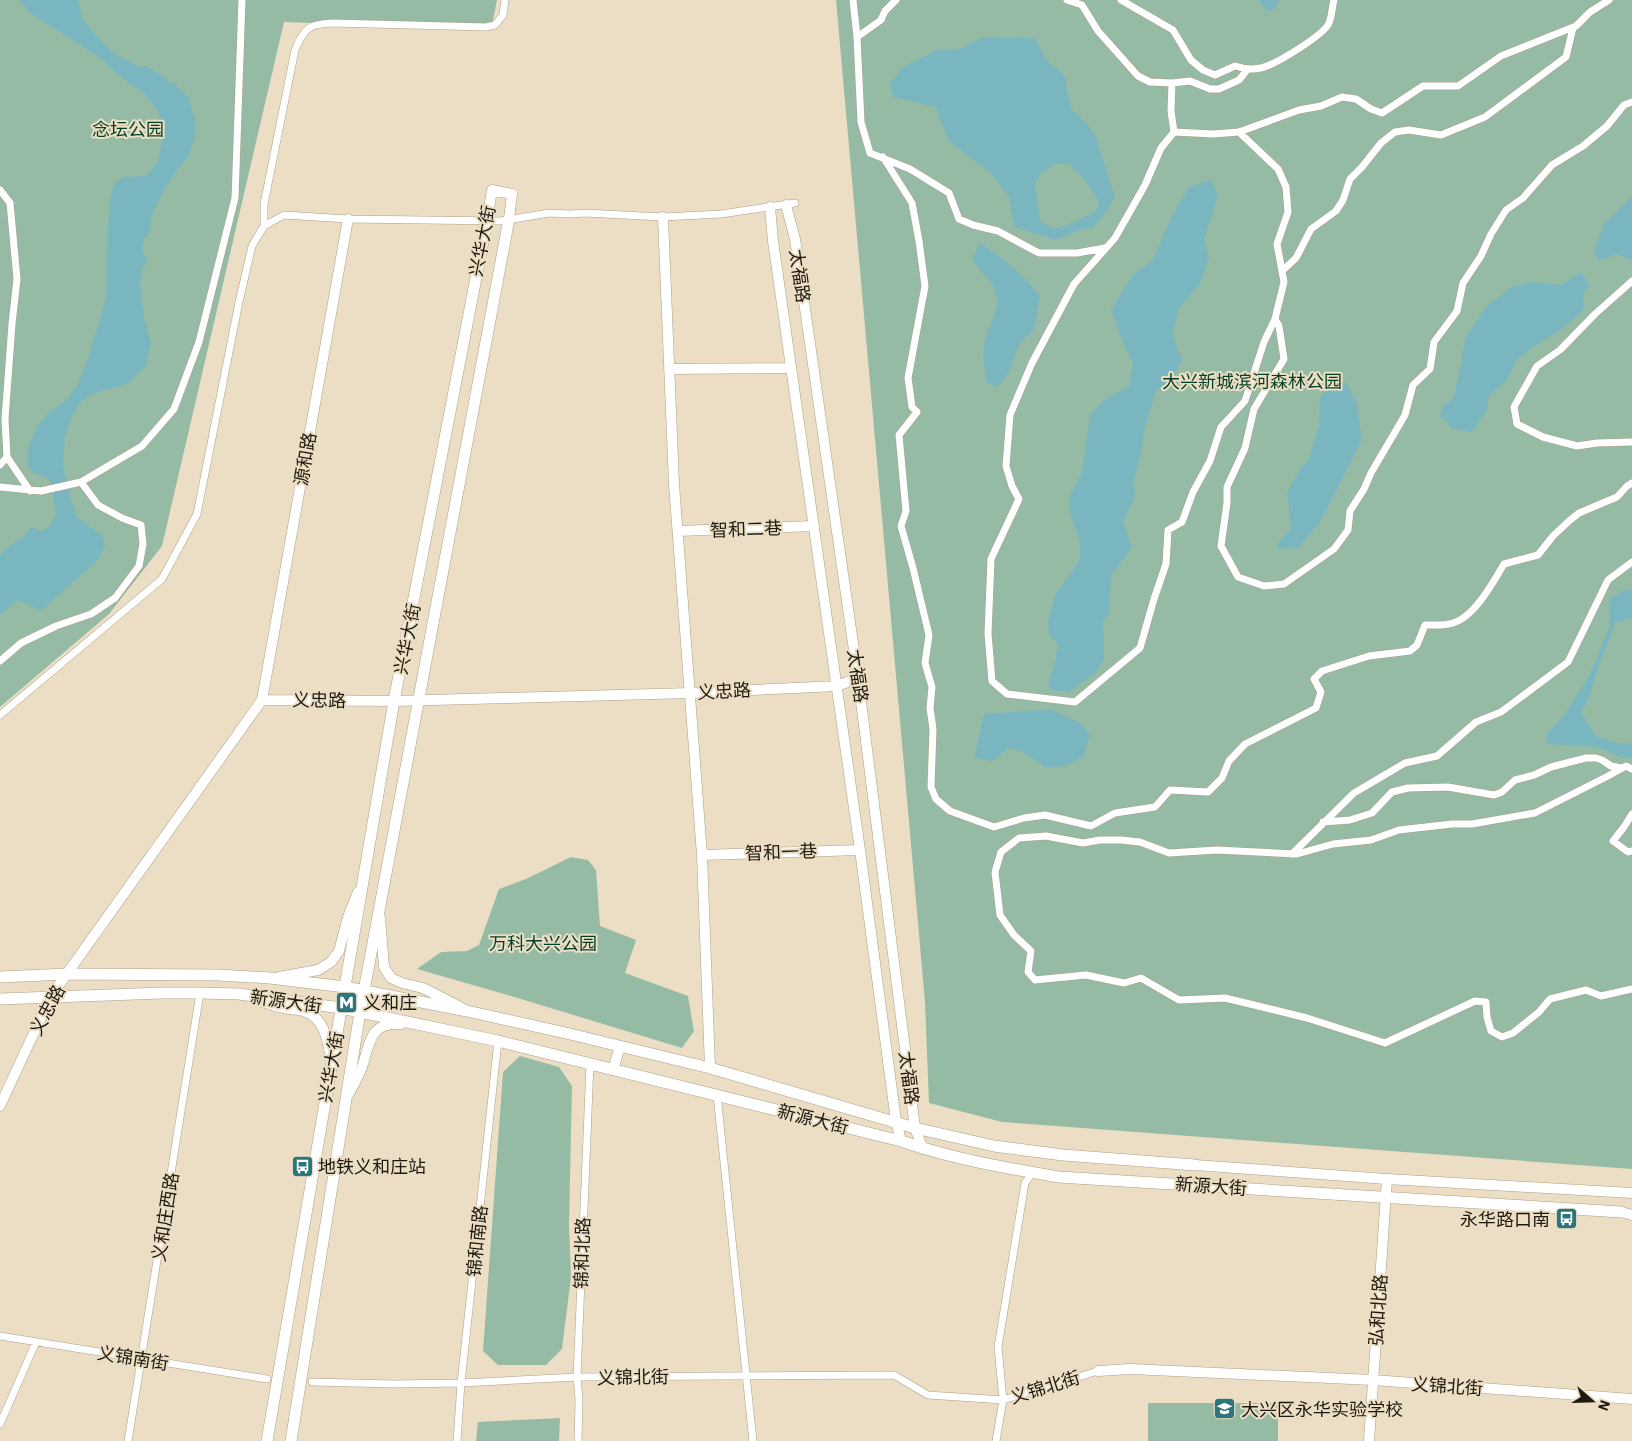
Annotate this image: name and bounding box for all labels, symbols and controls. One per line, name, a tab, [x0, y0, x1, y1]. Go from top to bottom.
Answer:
park label: 念坛公园	[92, 118, 164, 141]
street label: 兴华大街	[464, 203, 500, 279]
street label: 太福路	[785, 248, 815, 304]
park label: 大兴新城滨河森林公园	[1162, 370, 1342, 393]
street label: 源和路	[289, 430, 321, 488]
street label: 智和二巷	[710, 516, 782, 542]
street label: 兴华大街	[389, 601, 425, 677]
street label: 太福路	[843, 648, 873, 704]
street label: 义忠路	[696, 678, 752, 704]
street label: 义忠路	[292, 688, 346, 712]
street label: 智和一巷	[745, 839, 817, 865]
park label: 万科大兴公园	[489, 932, 597, 955]
street label: 义忠路	[24, 981, 70, 1039]
street label: 新源大街	[249, 985, 323, 1017]
metro station icon: 义和庄	[335, 990, 359, 1014]
place label: 义和庄	[363, 991, 417, 1014]
street label: 兴华大街	[313, 1030, 349, 1104]
street label: 太福路	[894, 1050, 924, 1106]
street label: 新源大街	[775, 1099, 851, 1139]
bus stop icon: 地铁义和庄站	[290, 1154, 314, 1178]
place label: 地铁义和庄站	[318, 1155, 426, 1178]
street label: 义和庄西路	[147, 1171, 183, 1263]
street label: 新源大街	[1174, 1172, 1248, 1200]
street label: 锦和南路	[462, 1204, 492, 1278]
bus stop icon: 永华路口南	[1554, 1207, 1578, 1231]
place label: 永华路口南	[1460, 1208, 1550, 1231]
street label: 锦和北路	[569, 1217, 595, 1289]
street label: 弘和北路	[1364, 1273, 1392, 1347]
street label: 义锦南街	[96, 1341, 170, 1375]
street label: 义锦北街	[597, 1365, 669, 1389]
street label: 义锦北街	[1007, 1365, 1083, 1409]
street label: 义锦北街	[1410, 1372, 1484, 1400]
north arrow	[1567, 1376, 1617, 1426]
school or university icon: 大兴区永华实验学校	[1213, 1397, 1237, 1421]
place label: 大兴区永华实验学校	[1241, 1398, 1403, 1421]
text: N	[1594, 1398, 1614, 1413]

